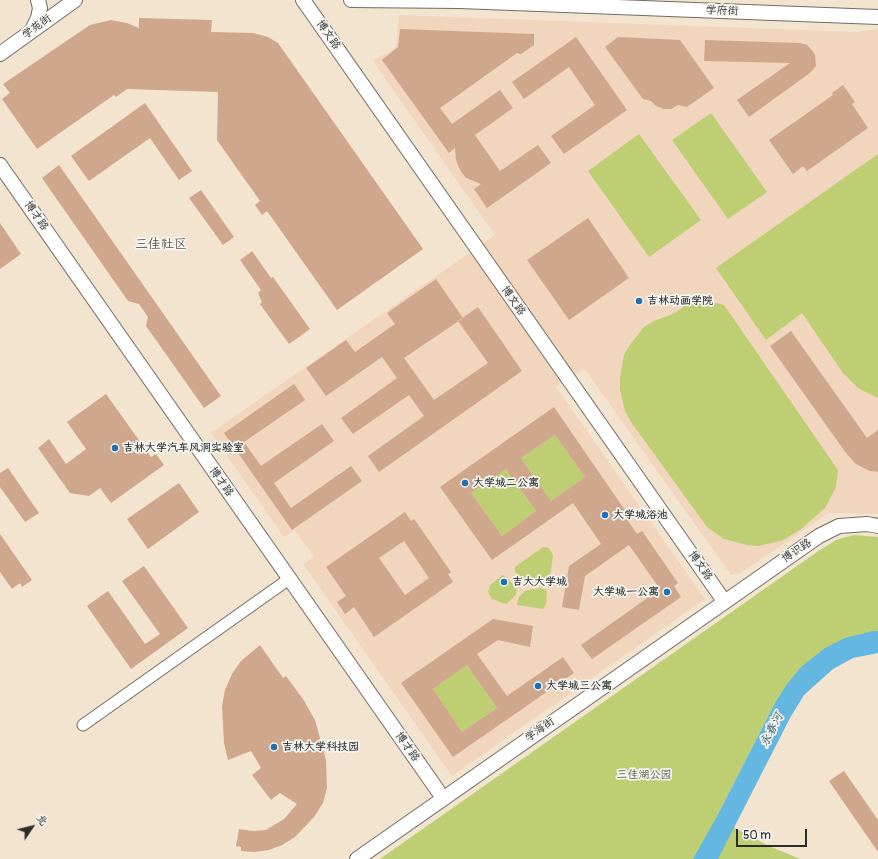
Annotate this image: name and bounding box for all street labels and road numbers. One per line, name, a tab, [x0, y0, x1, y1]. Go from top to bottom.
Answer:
street label: 学府街	[705, 4, 739, 18]
street label: 学苑街	[20, 12, 54, 42]
street label: 博文路	[313, 18, 343, 52]
street label: 博才路	[21, 199, 51, 233]
street label: 博文路	[498, 284, 528, 318]
street label: 博才路	[206, 465, 236, 499]
street label: 博识路	[780, 536, 814, 566]
street label: 博文路	[685, 549, 715, 583]
street label: 学海街	[523, 715, 557, 745]
street label: 博才路	[392, 730, 422, 764]

